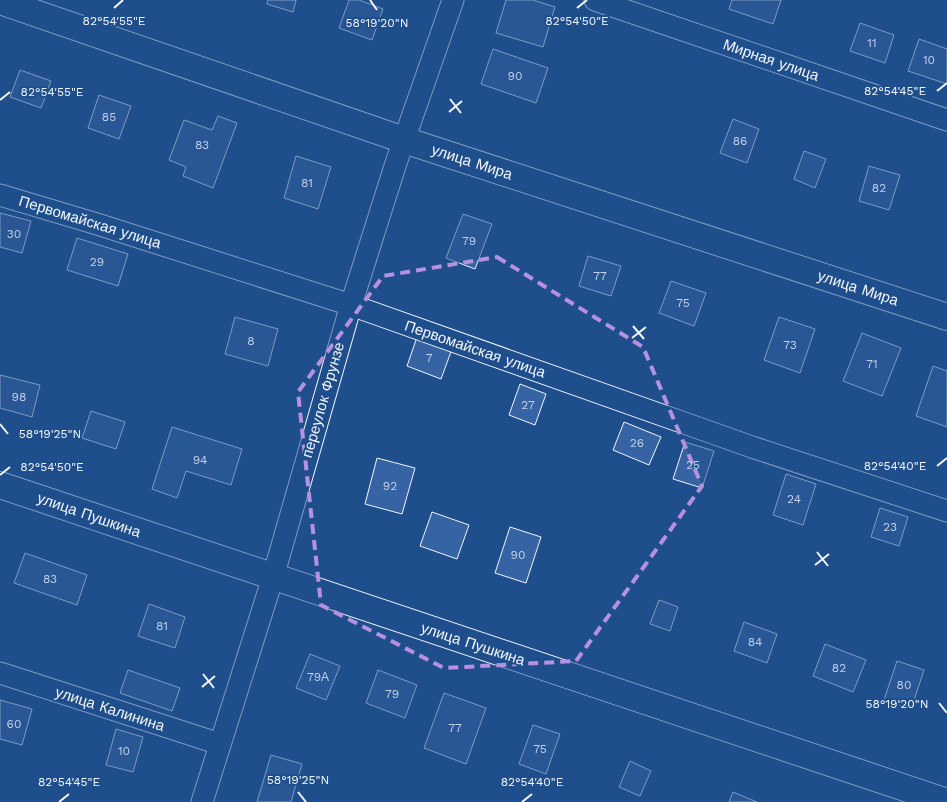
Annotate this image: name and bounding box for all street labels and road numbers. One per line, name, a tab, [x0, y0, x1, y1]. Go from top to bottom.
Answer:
street label: Мирная улица	[721, 35, 822, 85]
street label: улица Мира	[429, 140, 515, 184]
street label: Первомайская улица	[17, 192, 164, 252]
street label: улица Мира	[815, 266, 901, 310]
street label: Первомайская улица	[402, 316, 548, 382]
street label: переулок Фрунзе	[298, 340, 348, 460]
street label: улица Пушкина	[35, 489, 144, 541]
street label: улица Пушкина	[419, 619, 528, 669]
street label: улица Калинина	[53, 683, 168, 735]

